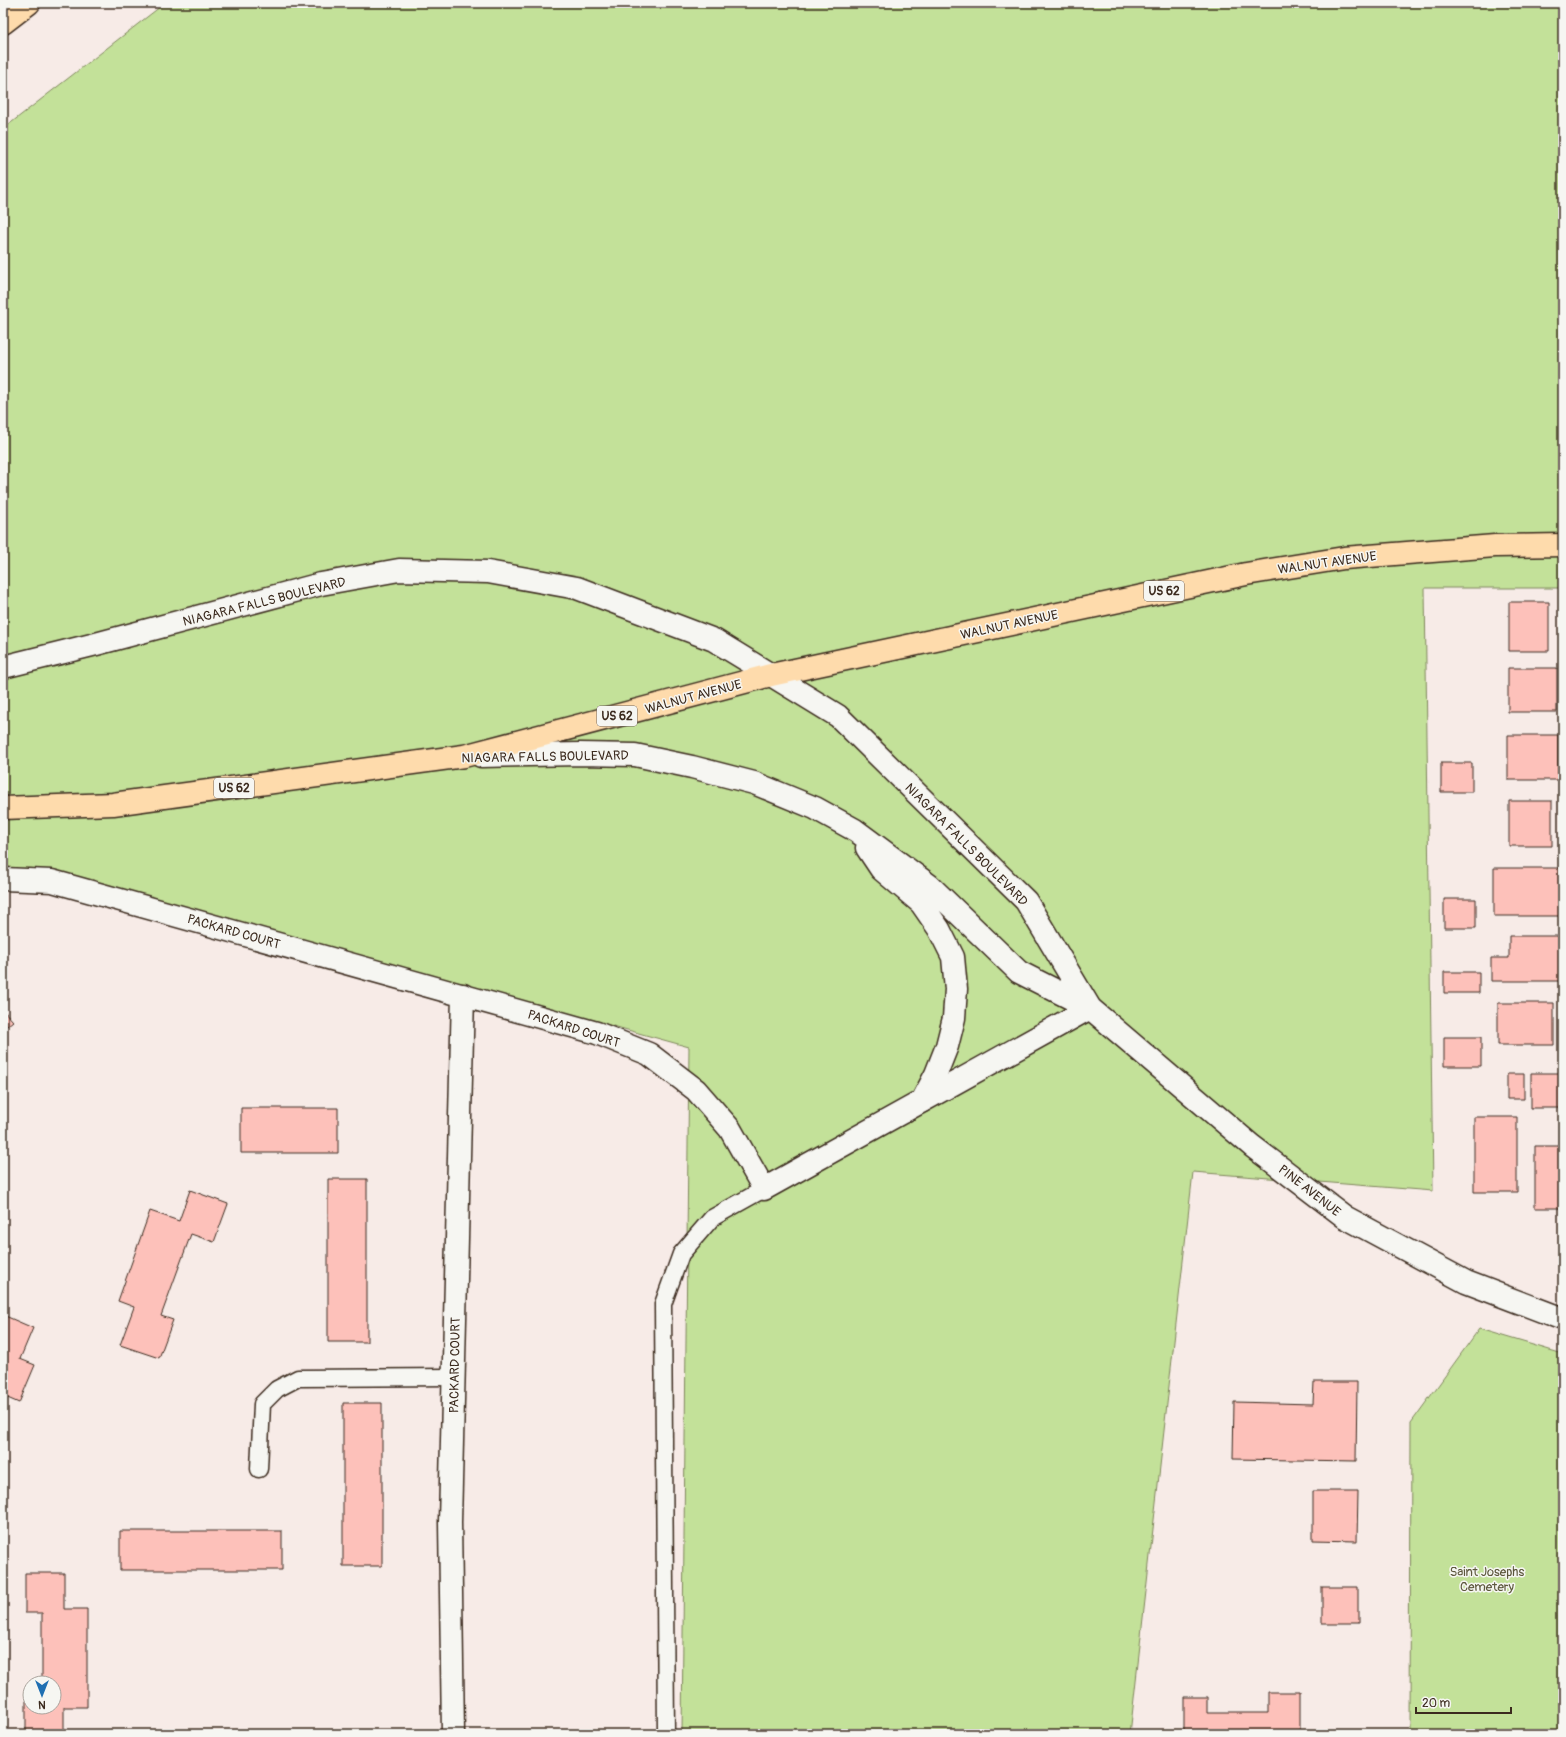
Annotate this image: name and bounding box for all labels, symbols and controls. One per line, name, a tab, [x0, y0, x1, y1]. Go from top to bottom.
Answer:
street label: WALNUT AVENUE	[1277, 548, 1378, 578]
street label: NIAGARA FALLS BOULEVARD	[181, 574, 347, 630]
road number: US 62	[1144, 581, 1184, 601]
street label: WALNUT AVENUE	[959, 607, 1060, 643]
street label: WALNUT AVENUE	[643, 676, 743, 718]
road number: US 62	[597, 706, 637, 726]
street label: NIAGARA FALLS BOULEVARD	[461, 748, 629, 766]
road number: US 62	[214, 778, 254, 798]
street label: NIAGARA FALLS BOULEVARD	[901, 780, 1031, 910]
street label: PACKARD COURT	[185, 911, 282, 953]
street label: PACKARD COURT	[526, 1006, 622, 1051]
street label: PINE AVENUE	[1275, 1161, 1344, 1220]
street label: PACKARD COURT	[446, 1317, 464, 1413]
park label: Saint Josephs Cemetery	[1450, 1564, 1524, 1595]
north arrow	[22, 1675, 62, 1715]
scale bar	[1416, 1689, 1511, 1715]
text: 20 m	[1422, 1696, 1451, 1711]
text: N	[38, 1698, 46, 1711]

